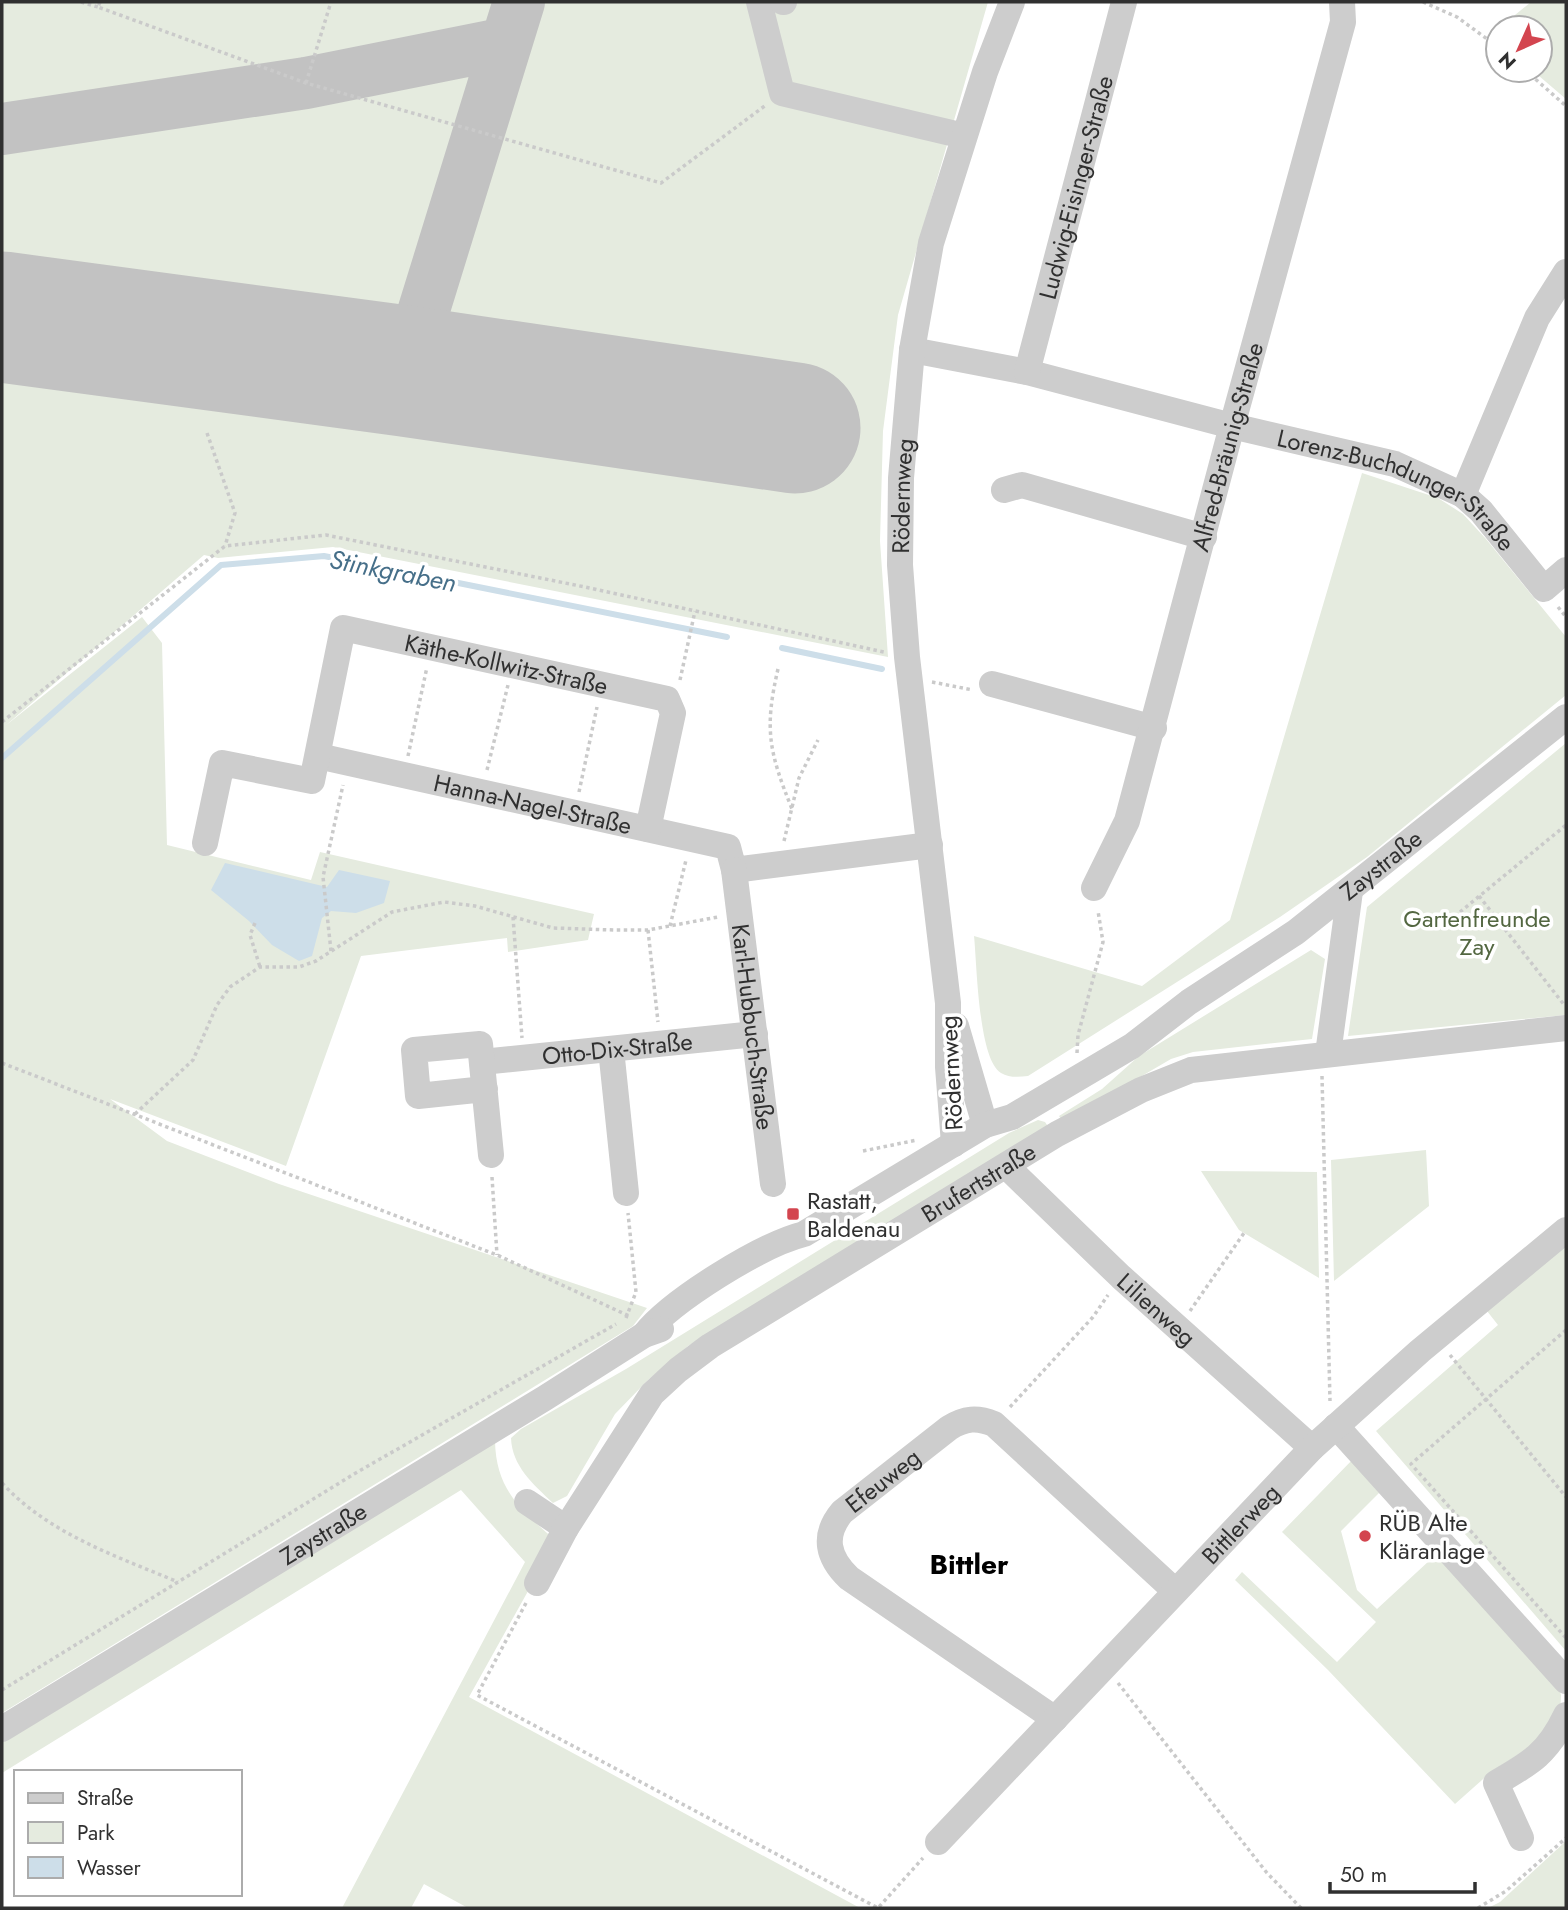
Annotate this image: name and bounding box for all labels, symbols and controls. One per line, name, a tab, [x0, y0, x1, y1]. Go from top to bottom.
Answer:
north arrow	[1484, 14, 1554, 84]
text: N	[1492, 46, 1522, 76]
street label: Ludwig-Eisinger-Straße	[1029, 72, 1122, 303]
street label: Alfred-Bräunig-Straße	[1182, 338, 1272, 555]
street label: Lorenz-Buchdunger-Straße	[1274, 420, 1524, 558]
street label: Rödernweg	[883, 437, 922, 554]
water label: Stinkgraben	[326, 540, 460, 602]
street label: Käthe-Kollwitz-Straße	[402, 625, 611, 703]
street label: Hanna-Nagel-Straße	[430, 765, 635, 843]
street label: Zaystraße	[1332, 821, 1429, 908]
park label: Gartenfreunde Zay	[1403, 901, 1551, 964]
street label: Karl-Hubbuch-Straße	[723, 922, 784, 1132]
street label: Rödernweg	[931, 1015, 971, 1131]
street label: Otto-Dix-Straße	[540, 1023, 694, 1073]
street label: Brufertstraße	[914, 1134, 1042, 1231]
place label: Rastatt, Baldenau	[807, 1183, 900, 1246]
marker: Rastatt, Baldenau	[785, 1206, 801, 1222]
street label: Lilienweg	[1110, 1264, 1204, 1354]
street label: Efeuweg	[837, 1440, 928, 1521]
street label: Bittlerweg	[1193, 1475, 1287, 1572]
street label: Zaystraße	[273, 1493, 373, 1573]
place label: RÜB Alte Kläranlage	[1379, 1505, 1485, 1568]
marker: RÜB Alte Kläranlage	[1357, 1528, 1373, 1544]
district label: Bittler	[929, 1544, 1009, 1585]
legend	[14, 1770, 242, 1896]
text: Straße	[77, 1783, 134, 1813]
text: Park	[77, 1818, 115, 1848]
scale bar	[1330, 1850, 1475, 1894]
text: Wasser	[77, 1853, 142, 1883]
text: 50 m	[1340, 1860, 1387, 1890]

